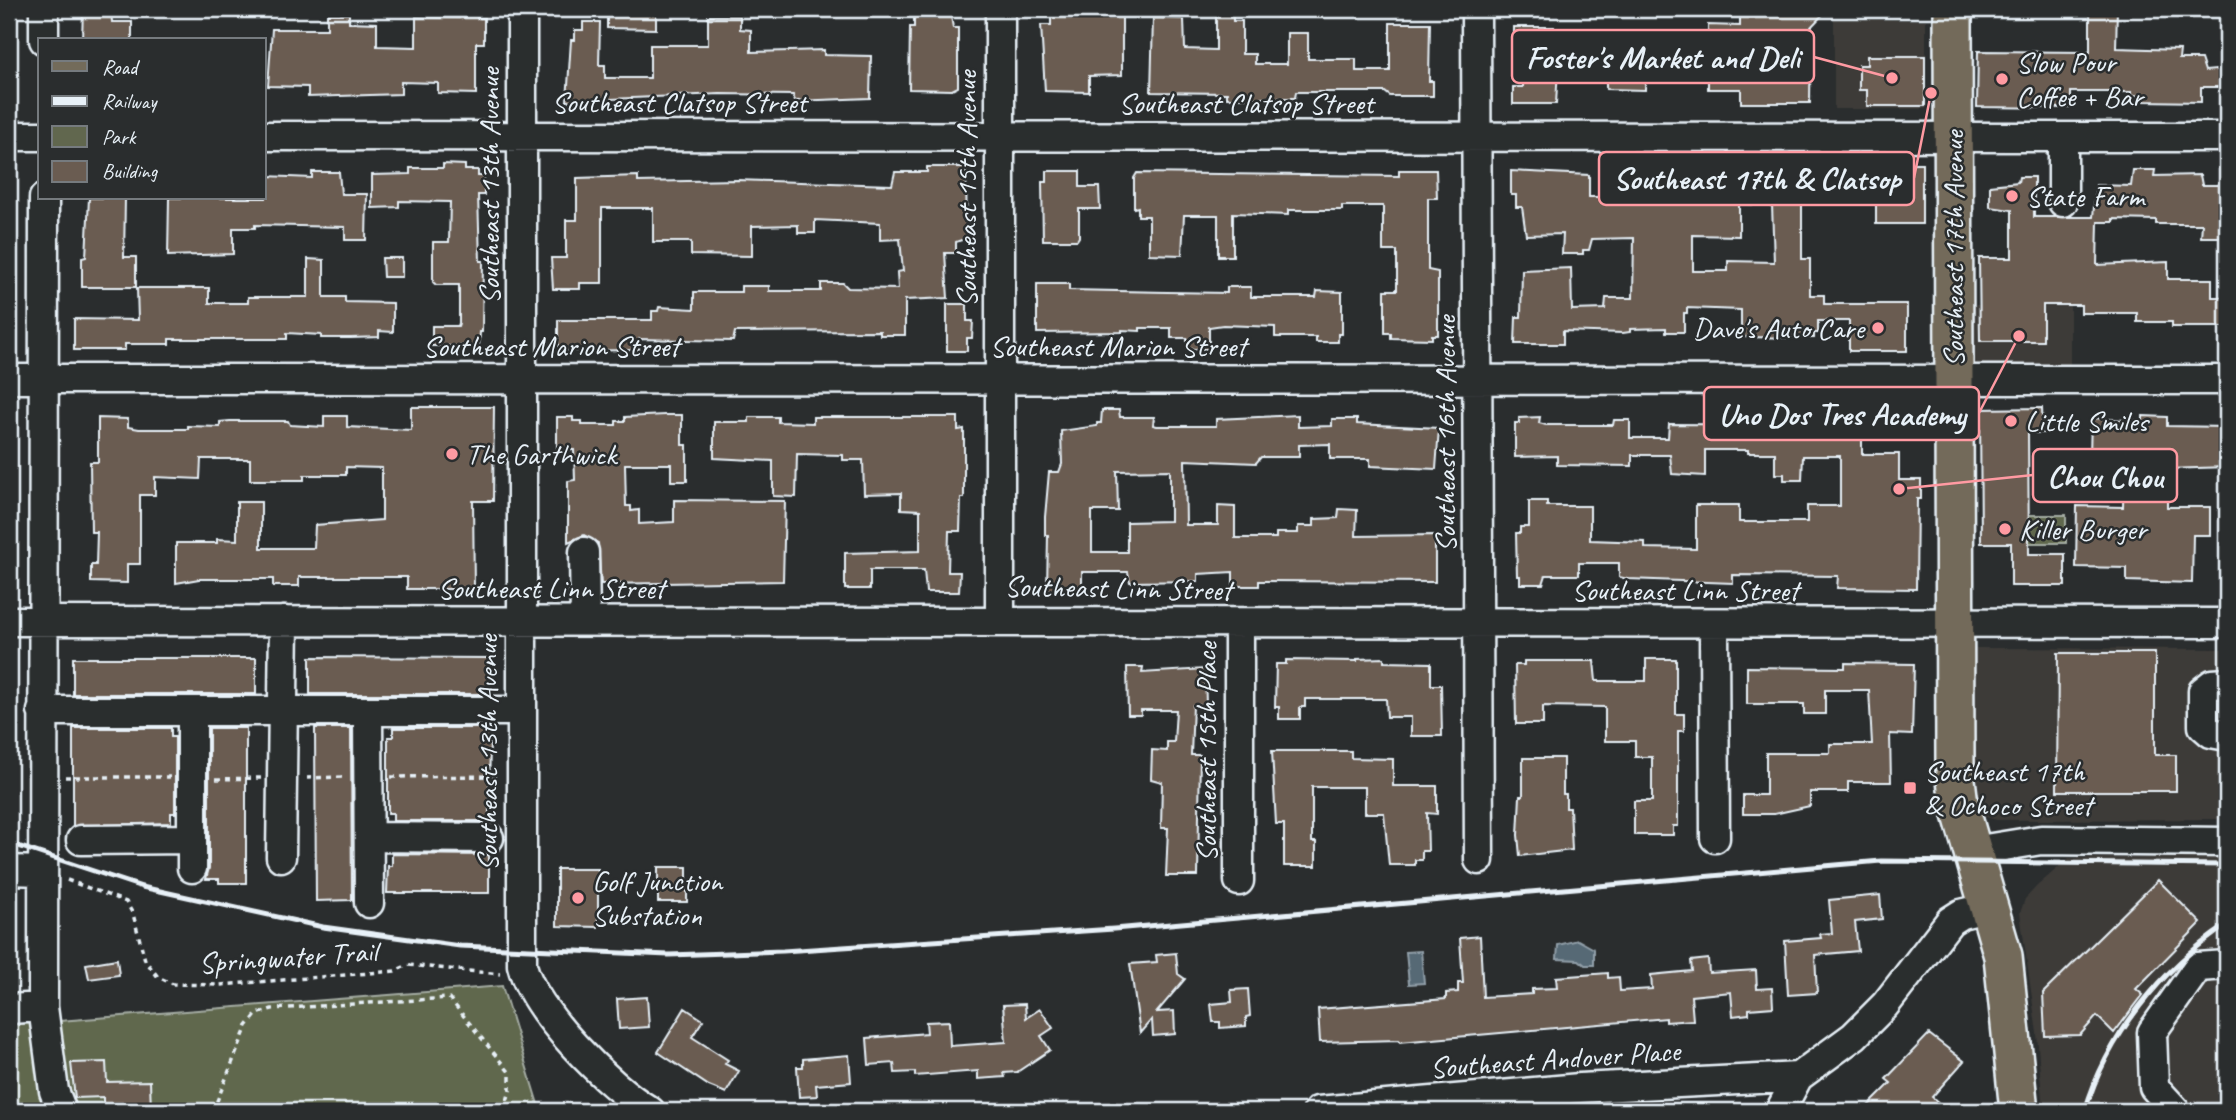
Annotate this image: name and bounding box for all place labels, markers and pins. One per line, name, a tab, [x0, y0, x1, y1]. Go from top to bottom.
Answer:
callout: Foster's Market and Deli	[1512, 30, 1814, 83]
place label: Slow Pour Coffee + Bar	[2016, 43, 2146, 115]
marker: Slow Pour Coffee + Bar	[1994, 71, 2010, 87]
callout: Southeast 17th & Clatsop	[1599, 152, 1914, 205]
place label: State Farm	[2026, 177, 2146, 215]
marker: State Farm	[2004, 188, 2020, 204]
place label: Dave's Auto Care	[1693, 309, 1866, 347]
marker: Dave's Auto Care	[1870, 320, 1886, 336]
callout: Uno Dos Tres Academy	[1704, 387, 1979, 440]
place label: Little Smiles	[2025, 402, 2150, 440]
marker: Little Smiles	[2003, 413, 2019, 429]
place label: The Garthwick	[466, 435, 618, 473]
marker: The Garthwick	[444, 446, 460, 462]
callout: Chou Chou	[2033, 449, 2177, 502]
place label: Killer Burger	[2019, 510, 2149, 548]
marker: Killer Burger	[1997, 521, 2013, 537]
place label: Southeast 17th & Ochoco Street	[1924, 752, 2096, 824]
marker: Southeast 17th & Ochoco Street	[1902, 780, 1918, 796]
place label: Golf Junction Substation	[592, 862, 724, 934]
marker: Golf Junction Substation	[570, 890, 586, 906]

